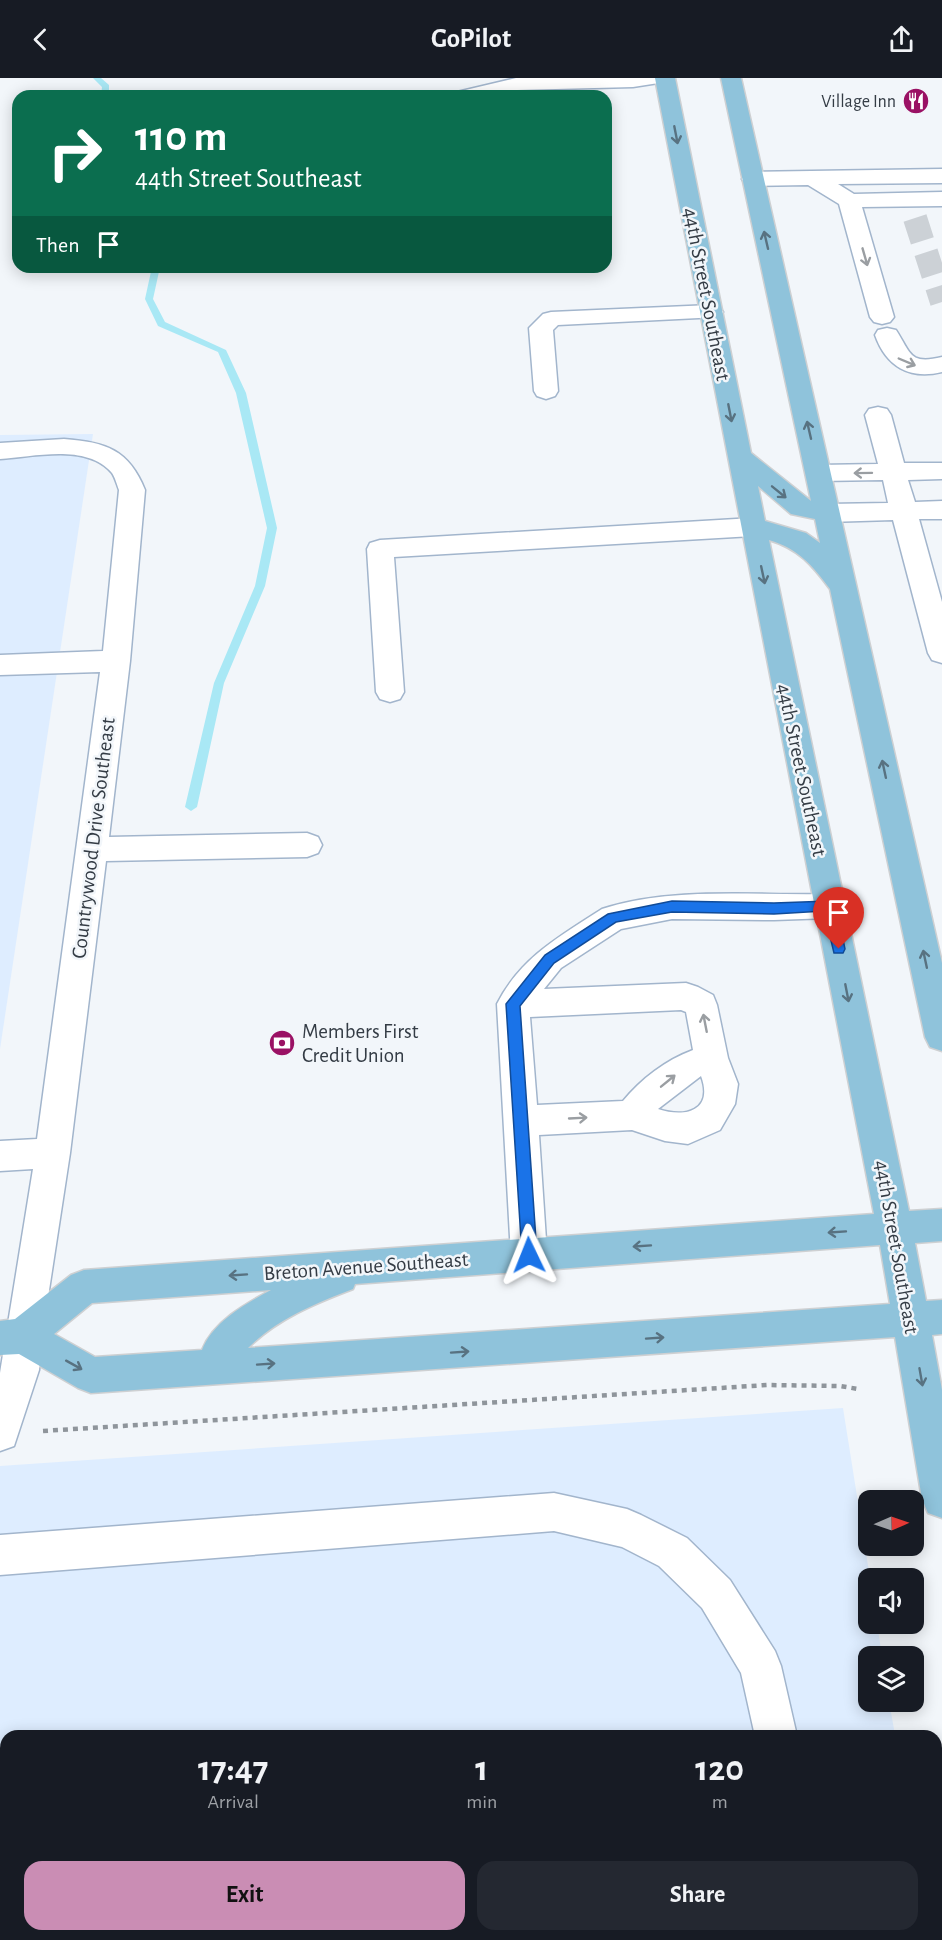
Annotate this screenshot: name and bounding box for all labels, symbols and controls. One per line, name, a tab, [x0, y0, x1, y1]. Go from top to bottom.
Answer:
icon: back	[24, 23, 57, 56]
icon: share	[885, 23, 918, 56]
text: GoPilot	[431, 25, 511, 52]
restaurant icon: Village Inn	[901, 86, 931, 116]
place label: Village Inn	[821, 93, 896, 111]
icon: right	[36, 114, 114, 192]
text: 110 m	[135, 116, 227, 158]
one-way arrow	[671, 125, 682, 145]
text: 44th Street Southeast	[135, 165, 362, 192]
street label: 44th Street Southeast	[679, 206, 734, 383]
icon: arrive	[92, 228, 125, 261]
one-way arrow	[760, 231, 772, 250]
text: Then	[36, 234, 80, 256]
one-way arrow	[860, 247, 871, 266]
one-way arrow	[898, 357, 916, 368]
one-way arrow	[725, 403, 736, 423]
one-way arrow	[803, 421, 814, 441]
one-way arrow	[853, 467, 873, 478]
one-way arrow	[771, 485, 787, 498]
one-way arrow	[758, 565, 769, 585]
street label: 44th Street Southeast	[773, 682, 830, 859]
street label: Countrywood Drive Southeast	[68, 716, 119, 960]
one-way arrow	[877, 760, 889, 779]
pin	[813, 887, 864, 949]
icon: arrive	[822, 896, 855, 929]
one-way arrow	[919, 950, 930, 970]
one-way arrow	[842, 983, 854, 1002]
one-way arrow	[699, 1014, 710, 1033]
place label: Members First Credit Union	[302, 1021, 419, 1066]
bank icon: Members First Credit Union	[267, 1028, 297, 1058]
one-way arrow	[660, 1075, 676, 1088]
one-way arrow	[567, 1112, 587, 1123]
street label: 44th Street Southeast	[871, 1159, 922, 1336]
position arrow	[497, 1223, 561, 1287]
one-way arrow	[827, 1227, 847, 1238]
one-way arrow	[633, 1241, 653, 1252]
street label: Breton Avenue Southeast	[263, 1249, 469, 1284]
one-way arrow	[229, 1270, 249, 1281]
one-way arrow	[644, 1332, 664, 1343]
one-way arrow	[450, 1346, 470, 1357]
one-way arrow	[65, 1359, 82, 1371]
one-way arrow	[255, 1359, 275, 1370]
one-way arrow	[916, 1366, 927, 1386]
north arrow	[858, 1490, 924, 1556]
map controls	[858, 1490, 924, 1712]
button: sound	[858, 1568, 924, 1634]
button: layers	[858, 1646, 924, 1712]
text: 17:47	[198, 1751, 268, 1787]
text: 1	[475, 1751, 488, 1787]
text: 120	[695, 1751, 744, 1787]
text: Arrival	[207, 1792, 259, 1812]
text: min	[466, 1792, 497, 1812]
text: m	[712, 1792, 728, 1812]
button: Exit	[24, 1861, 465, 1930]
button: Share	[477, 1861, 918, 1930]

